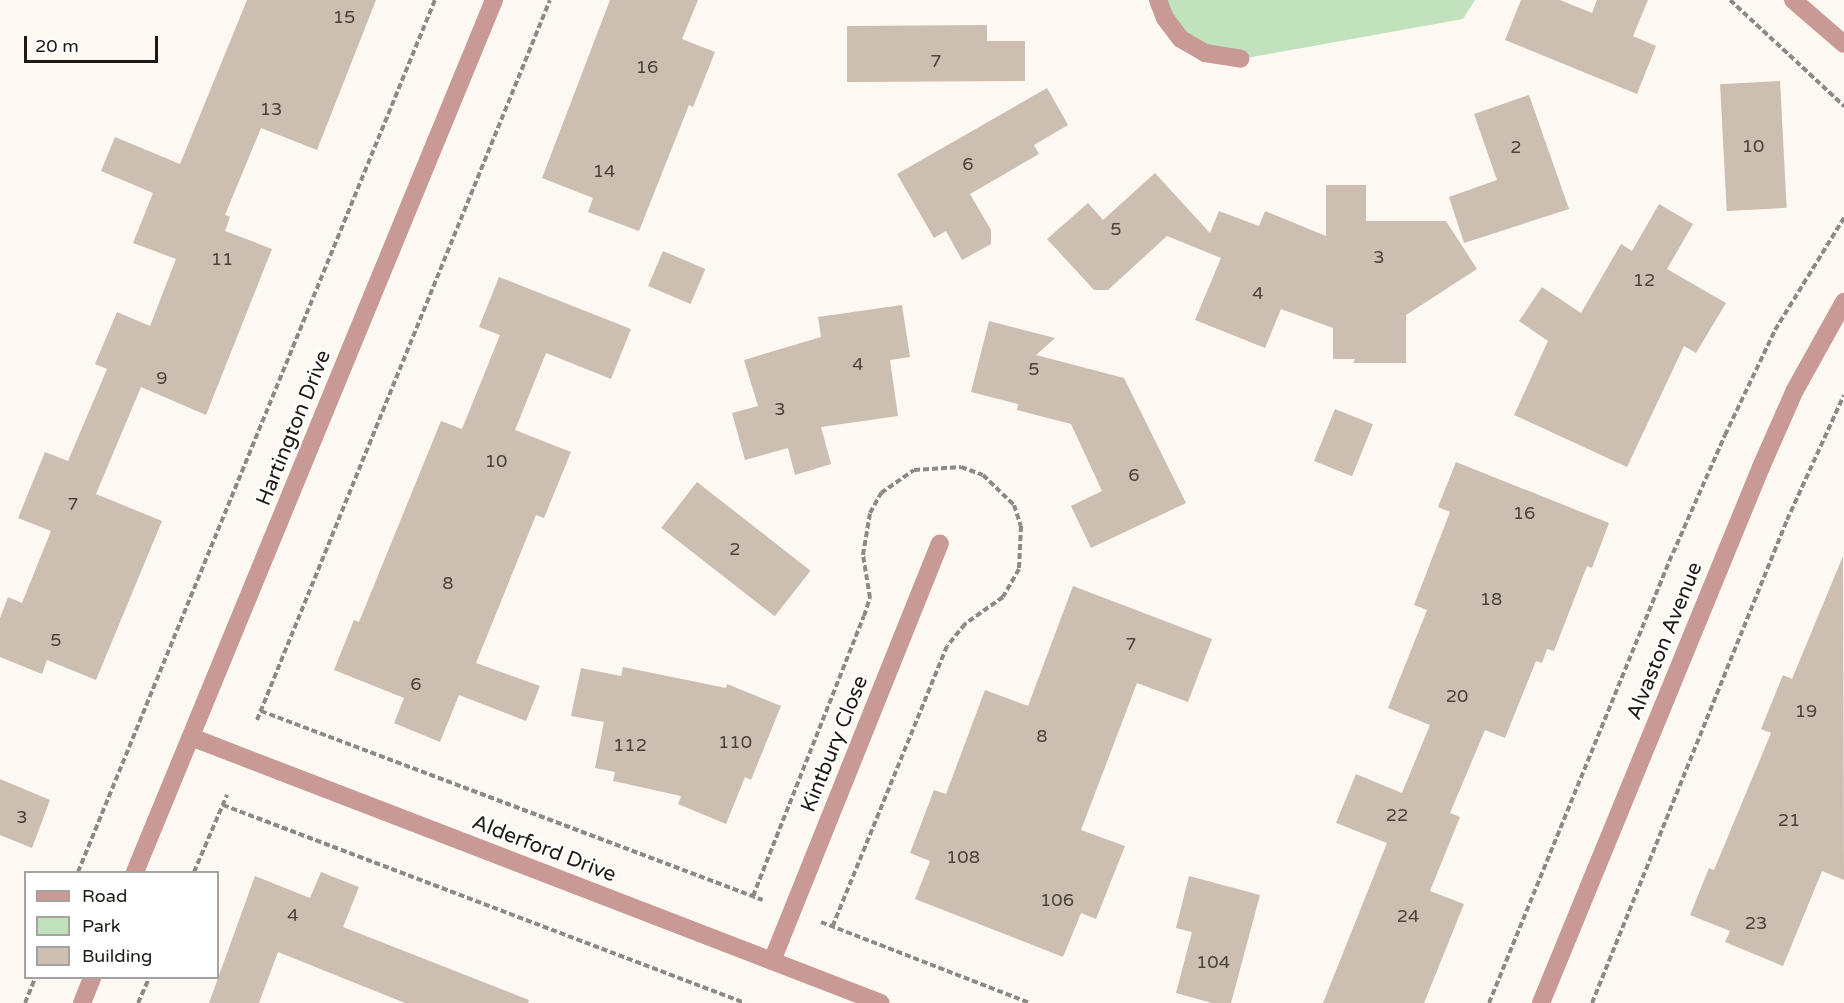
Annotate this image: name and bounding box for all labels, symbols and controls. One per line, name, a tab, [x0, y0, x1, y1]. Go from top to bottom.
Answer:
house number: 15	[333, 6, 355, 28]
scale bar	[27, 24, 160, 62]
text: 20 m	[35, 35, 79, 57]
house number: 7	[930, 50, 942, 72]
house number: 16	[636, 56, 658, 78]
house number: 13	[260, 98, 282, 120]
house number: 10	[1742, 135, 1764, 157]
house number: 2	[1510, 136, 1522, 158]
house number: 6	[962, 153, 974, 175]
house number: 14	[593, 160, 615, 182]
house number: 5	[1110, 218, 1122, 240]
house number: 3	[1373, 246, 1385, 268]
house number: 11	[211, 248, 233, 270]
house number: 12	[1633, 269, 1655, 291]
house number: 4	[1252, 282, 1264, 304]
street label: Hartington Drive	[251, 347, 337, 509]
house number: 4	[852, 353, 864, 375]
house number: 5	[1028, 358, 1040, 380]
house number: 9	[156, 367, 168, 389]
house number: 3	[774, 398, 786, 420]
house number: 10	[485, 450, 507, 472]
house number: 6	[1128, 464, 1140, 486]
house number: 7	[67, 493, 79, 515]
house number: 16	[1513, 502, 1535, 524]
house number: 2	[729, 538, 741, 560]
street label: Alvaston Avenue	[1622, 559, 1708, 723]
house number: 8	[442, 572, 454, 594]
house number: 18	[1480, 588, 1502, 610]
house number: 5	[50, 629, 62, 651]
house number: 7	[1125, 633, 1137, 655]
street label: Kintbury Close	[796, 672, 874, 816]
house number: 6	[410, 673, 422, 695]
house number: 20	[1446, 685, 1468, 707]
house number: 19	[1795, 700, 1817, 722]
house number: 8	[1036, 725, 1048, 747]
house number: 110	[718, 731, 752, 753]
house number: 112	[613, 734, 647, 756]
house number: 22	[1386, 804, 1408, 826]
house number: 3	[16, 806, 28, 828]
house number: 21	[1778, 809, 1800, 831]
street label: Alderford Drive	[468, 810, 620, 888]
house number: 108	[946, 846, 980, 868]
legend	[24, 871, 219, 979]
text: Road	[82, 885, 127, 907]
house number: 106	[1040, 889, 1074, 911]
house number: 4	[287, 904, 299, 926]
house number: 24	[1397, 905, 1419, 927]
house number: 23	[1745, 912, 1767, 934]
text: Park	[82, 915, 120, 937]
text: Building	[82, 945, 152, 967]
house number: 104	[1196, 951, 1230, 973]

